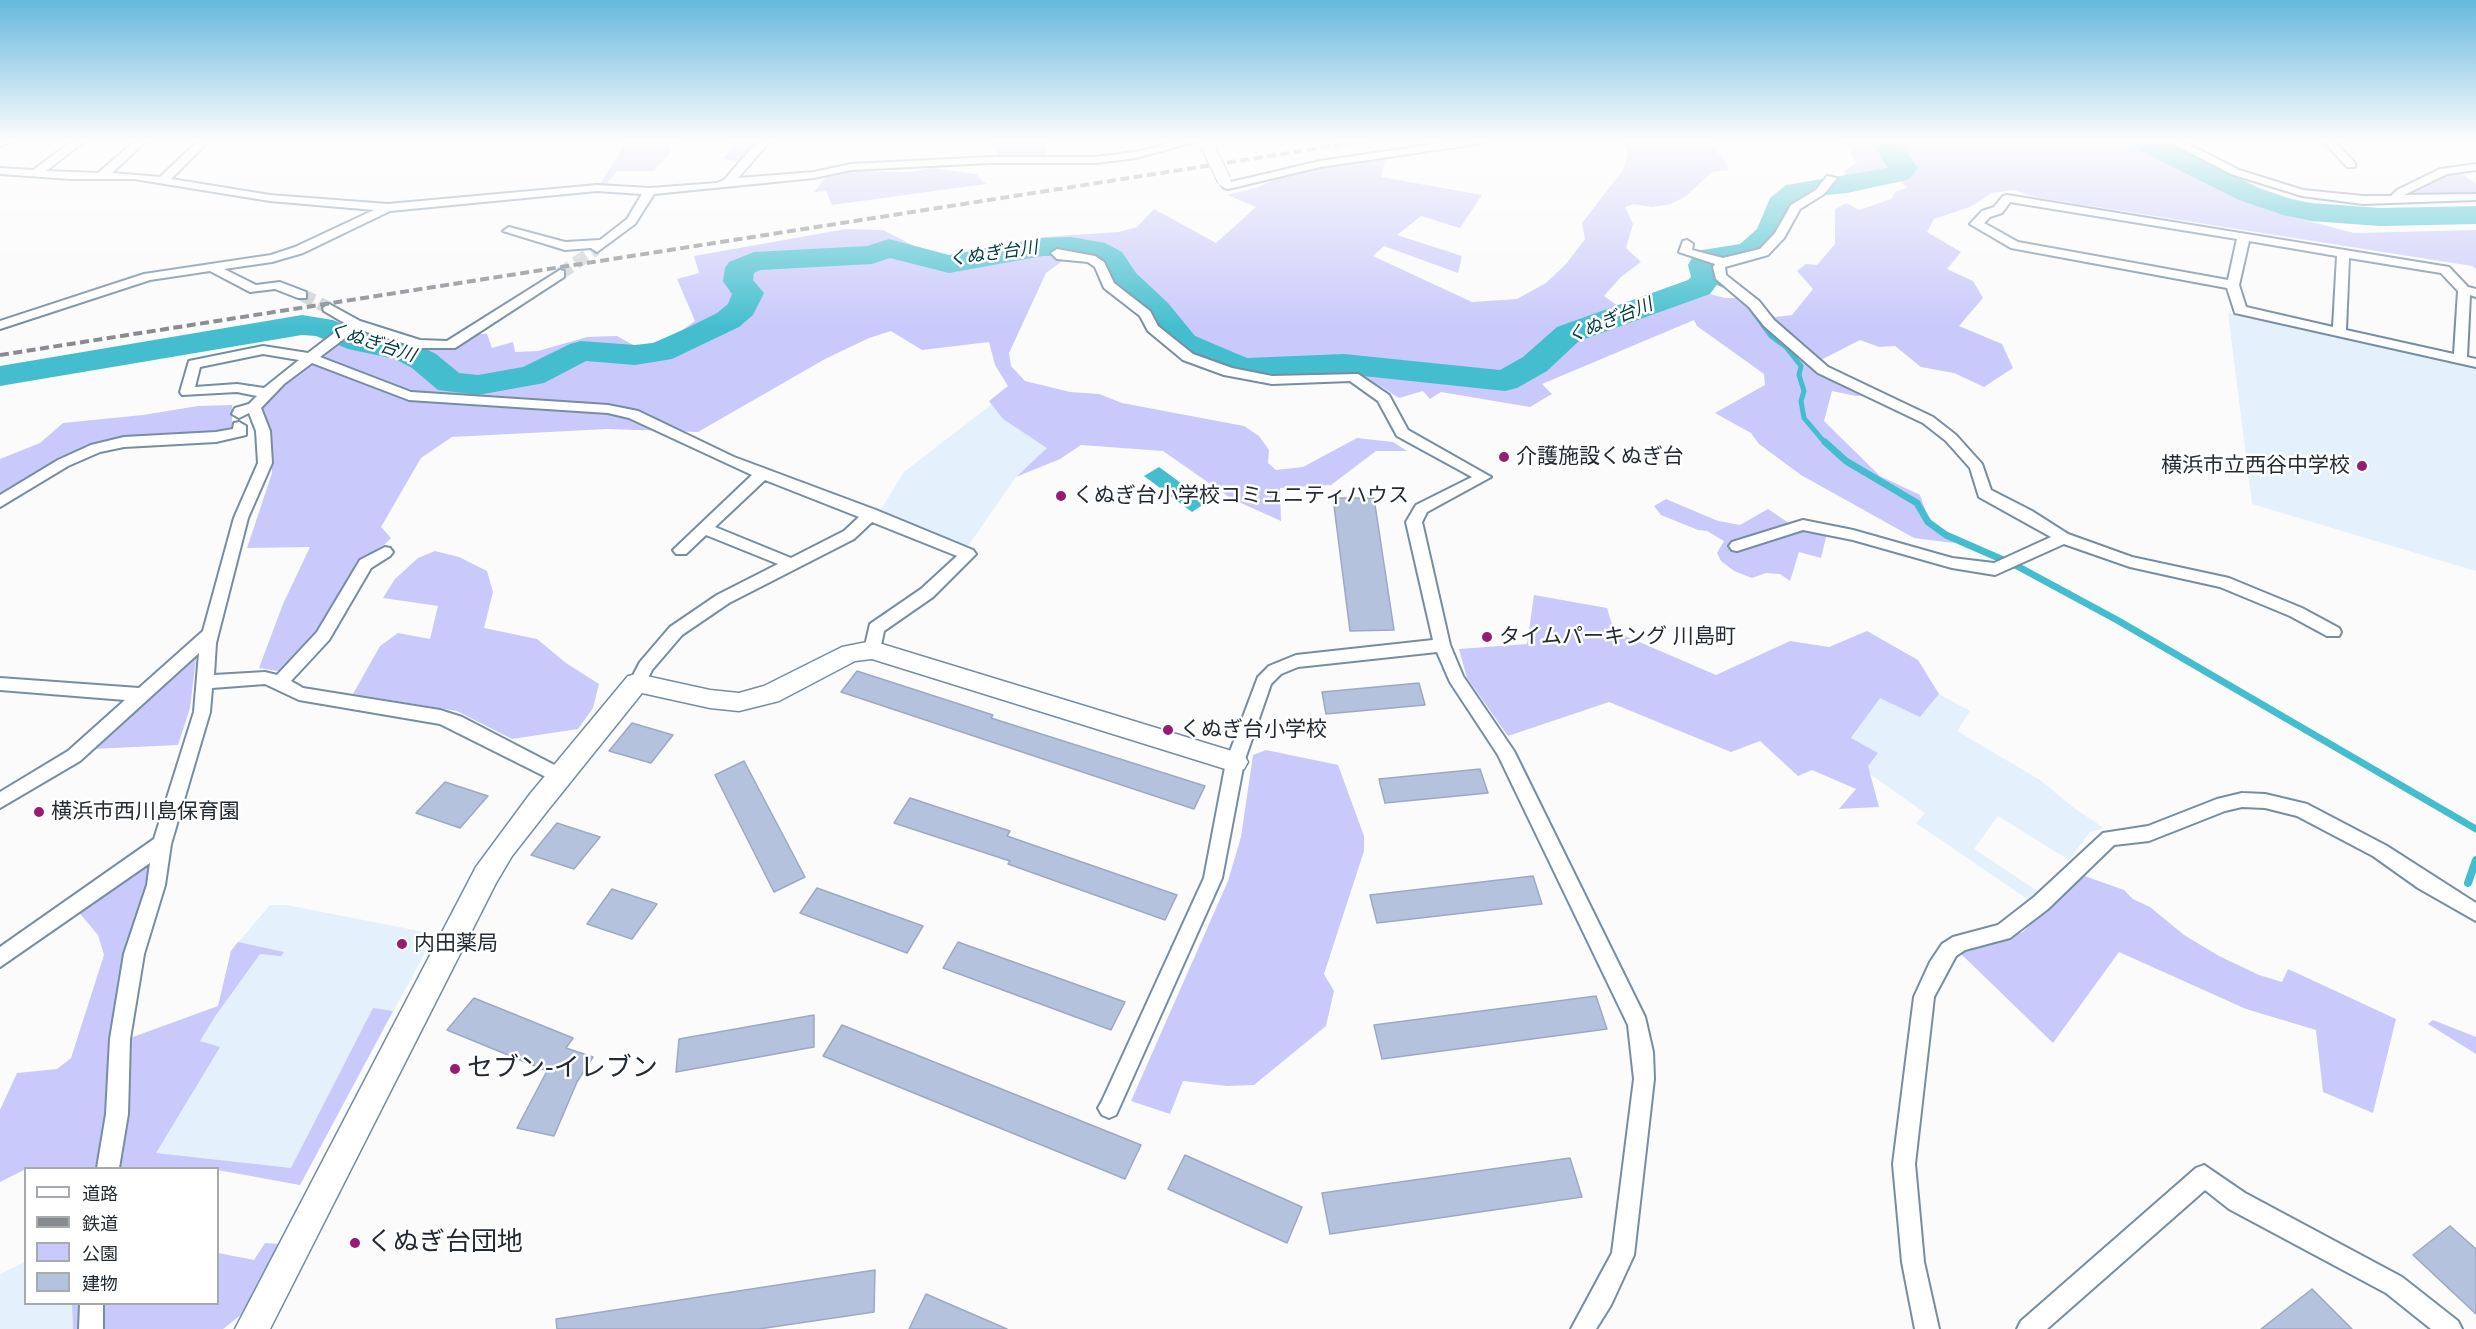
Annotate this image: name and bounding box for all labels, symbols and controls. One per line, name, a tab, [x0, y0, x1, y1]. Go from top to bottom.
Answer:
water label: くぬぎ台川	[947, 237, 1039, 271]
water label: くぬぎ台川	[1564, 294, 1656, 348]
water label: くぬぎ台川	[326, 319, 418, 367]
place label: 介護施設くぬぎ台	[1516, 444, 1684, 470]
marker: 介護施設くぬぎ台	[1497, 450, 1511, 464]
place label: 横浜市立西谷中学校	[2161, 453, 2350, 479]
marker: 横浜市立西谷中学校	[2355, 459, 2369, 473]
place label: くぬぎ台小学校コミュニティハウス	[1073, 483, 1409, 509]
marker: くぬぎ台小学校コミュニティハウス	[1054, 489, 1068, 503]
place label: タイムパーキング 川島町	[1499, 624, 1736, 650]
marker: タイムパーキング 川島町	[1480, 630, 1494, 644]
place label: くぬぎ台小学校	[1180, 717, 1327, 743]
marker: くぬぎ台小学校	[1161, 723, 1175, 737]
place label: 横浜市西川島保育園	[51, 799, 240, 825]
marker: 横浜市西川島保育園	[32, 805, 46, 819]
place label: 内田薬局	[414, 931, 498, 957]
marker: 内田薬局	[395, 937, 409, 951]
place label: セブン-イレブン	[467, 1053, 658, 1085]
marker: セブン-イレブン	[448, 1062, 462, 1076]
legend	[24, 1167, 219, 1305]
text: 道路	[82, 1184, 118, 1204]
text: 鉄道	[82, 1214, 118, 1234]
place label: くぬぎ台団地	[367, 1227, 523, 1259]
marker: くぬぎ台団地	[348, 1236, 362, 1250]
text: 公園	[82, 1244, 118, 1264]
text: 建物	[82, 1274, 118, 1294]

